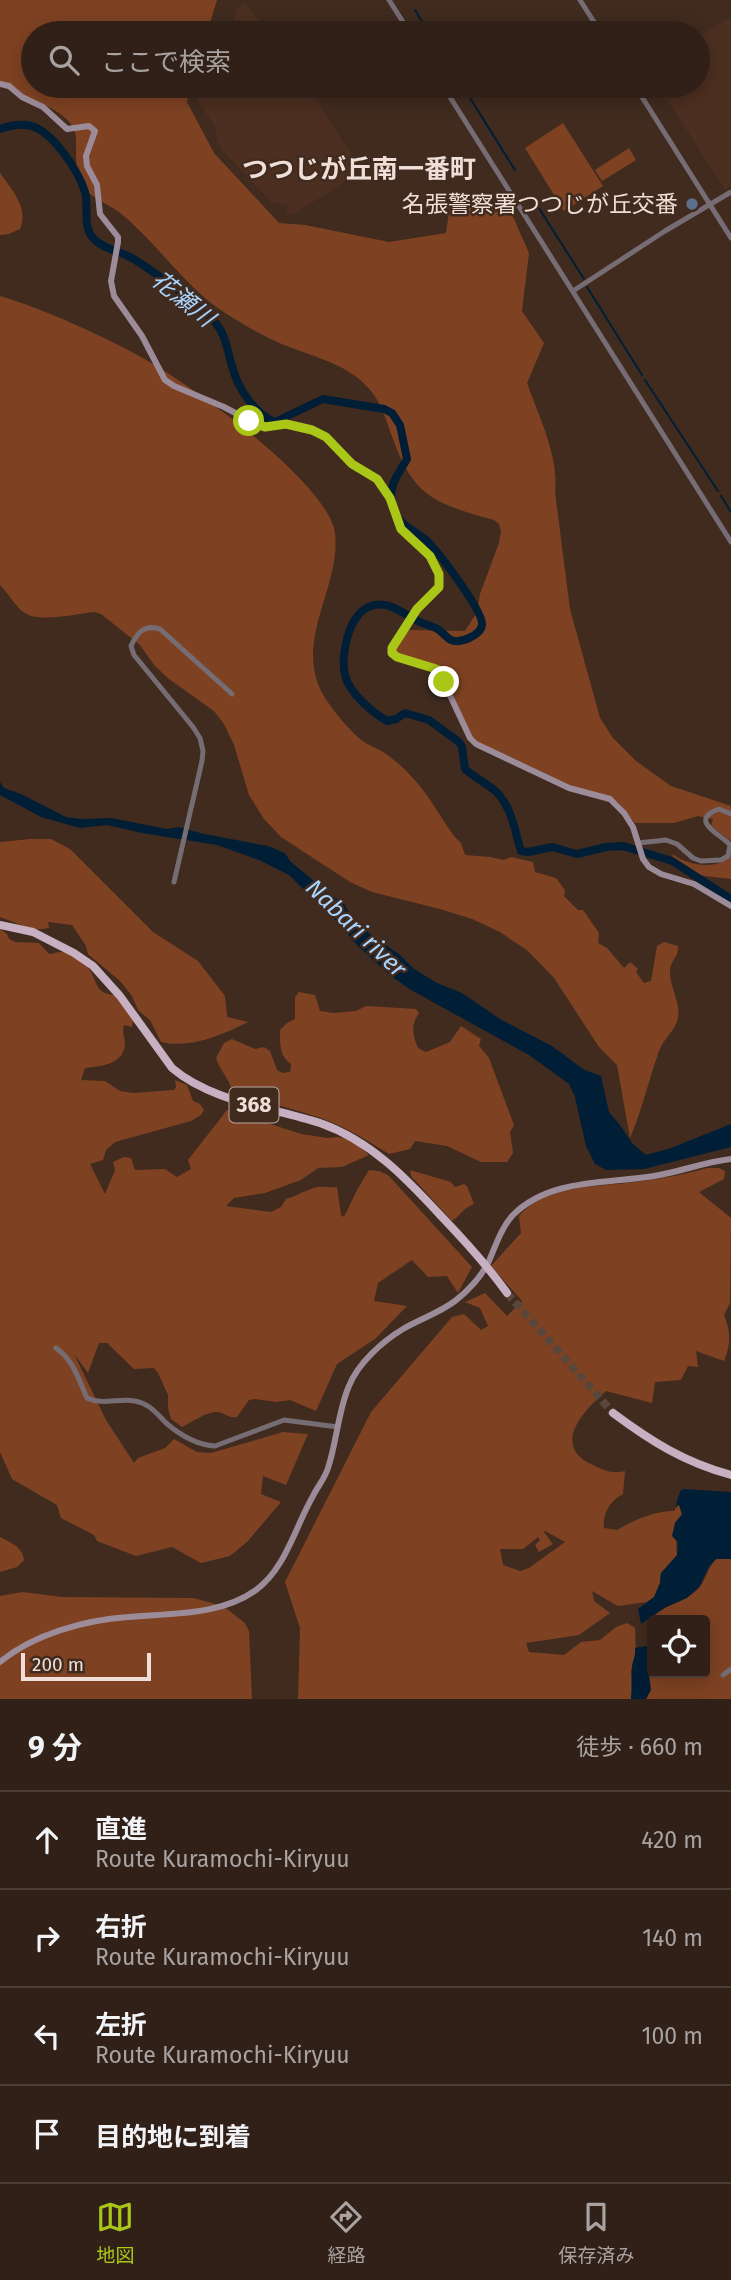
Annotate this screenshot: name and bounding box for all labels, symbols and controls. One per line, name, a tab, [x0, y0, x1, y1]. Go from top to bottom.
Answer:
search box	[21, 21, 710, 98]
icon: search	[45, 41, 83, 79]
text: ここで検索	[101, 47, 231, 78]
district label: つつじが丘南一番町	[242, 154, 476, 185]
place label: 名張警察署つつじが丘交番	[402, 190, 678, 218]
marker: 名張警察署つつじが丘交番	[684, 196, 700, 212]
water label: 花瀬川	[146, 265, 222, 334]
route start	[233, 405, 264, 436]
route end	[428, 666, 459, 697]
water label: Nabari river	[300, 873, 413, 983]
road number: 368	[230, 1088, 278, 1122]
map controls	[647, 1615, 710, 1678]
button: locate	[647, 1615, 710, 1678]
scale bar	[21, 1650, 150, 1682]
text: 200 m	[32, 1653, 84, 1676]
text: 9 分	[28, 1730, 82, 1766]
text: 徒歩 · 660 m	[576, 1733, 703, 1761]
text: 直進	[95, 1814, 147, 1845]
icon: ahead	[28, 1821, 66, 1859]
text: 420 m	[641, 1826, 703, 1854]
text: Route Kuramochi-Kiryuu	[95, 1845, 350, 1873]
text: 右折	[95, 1912, 147, 1943]
icon: right	[28, 1919, 66, 1957]
text: 140 m	[642, 1924, 703, 1952]
text: Route Kuramochi-Kiryuu	[95, 1943, 350, 1971]
text: 左折	[95, 2010, 147, 2041]
icon: left	[28, 2017, 66, 2055]
text: 100 m	[642, 2022, 703, 2050]
text: Route Kuramochi-Kiryuu	[95, 2041, 350, 2069]
icon: arrive	[28, 2115, 66, 2153]
text: 目的地に到着	[95, 2122, 251, 2153]
tab: 地図	[96, 2198, 135, 2267]
tab: 経路	[327, 2198, 366, 2267]
tab: 保存済み	[558, 2198, 635, 2267]

